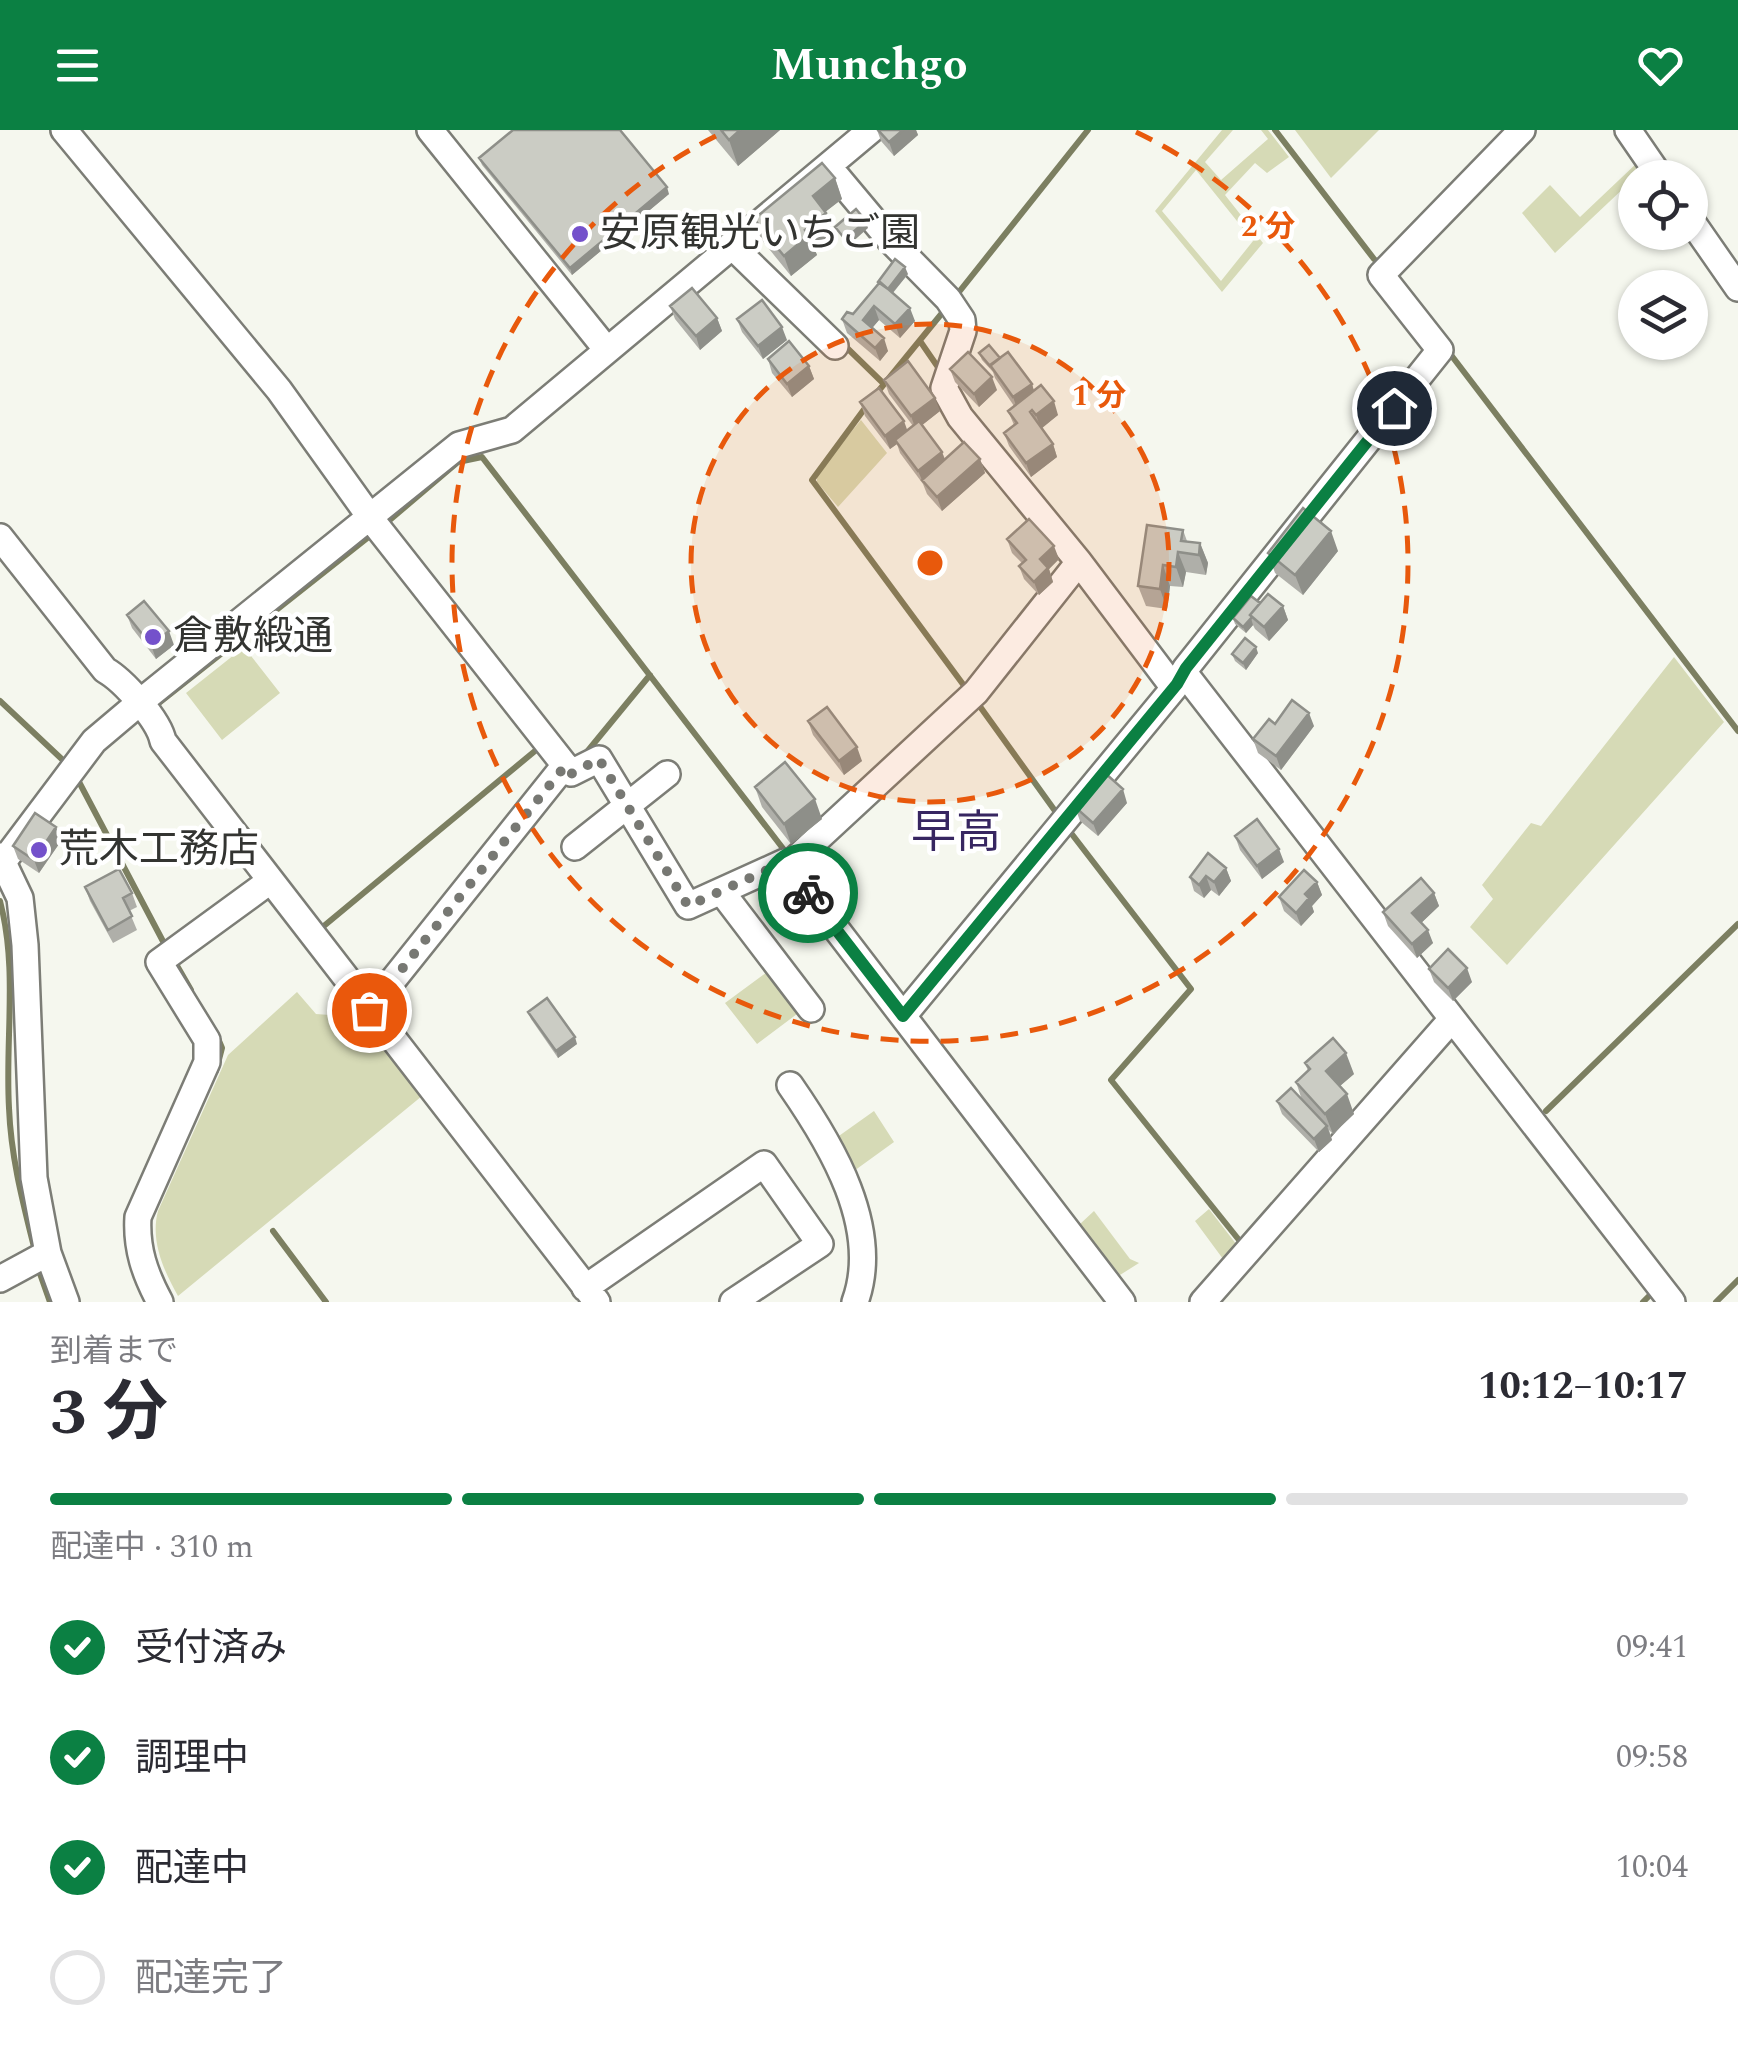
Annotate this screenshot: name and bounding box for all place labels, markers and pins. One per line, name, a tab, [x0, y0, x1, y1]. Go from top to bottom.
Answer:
place label: 安原観光いちご園	[600, 204, 920, 265]
marker: 安原観光いちご園	[569, 223, 591, 245]
pin	[1352, 366, 1437, 451]
centre of rings	[912, 545, 948, 581]
place label: 倉敷緞通	[173, 607, 333, 668]
marker: 倉敷緞通	[142, 626, 164, 648]
place label: 荒木工務店	[59, 820, 259, 881]
marker: 荒木工務店	[28, 839, 50, 861]
pin	[327, 968, 412, 1053]

